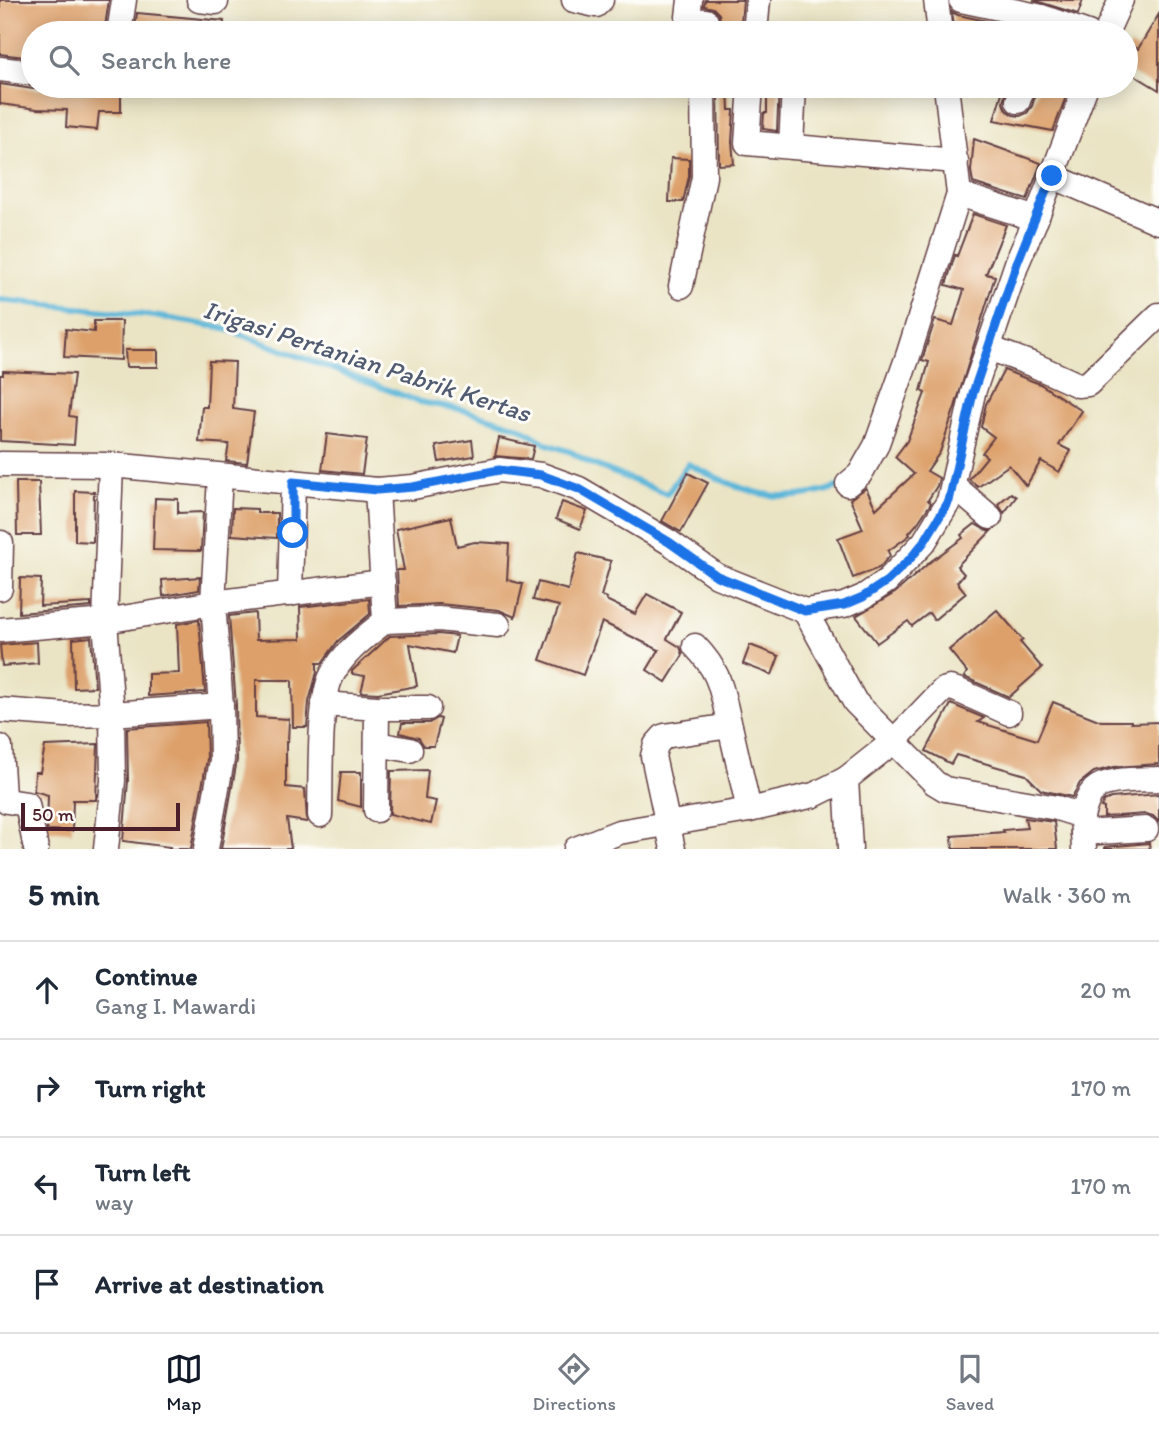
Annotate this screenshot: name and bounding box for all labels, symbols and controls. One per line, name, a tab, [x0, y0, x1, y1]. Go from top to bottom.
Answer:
search box	[21, 21, 1138, 98]
icon: search	[45, 41, 83, 79]
text: Search here	[101, 44, 231, 76]
route end	[1036, 160, 1067, 191]
water label: Irigasi Pertanian Pabrik Kertas	[200, 293, 536, 429]
route start	[277, 517, 308, 548]
scale bar	[21, 800, 180, 832]
text: 50 m	[32, 803, 74, 826]
text: 5 min	[28, 876, 99, 913]
text: Walk · 360 m	[1003, 881, 1131, 909]
text: Continue	[95, 960, 198, 992]
icon: ahead	[28, 971, 66, 1009]
text: 20 m	[1080, 976, 1131, 1004]
text: Gang I. Mawardi	[95, 992, 256, 1020]
icon: right	[28, 1069, 66, 1107]
text: Turn right	[95, 1072, 206, 1104]
text: 170 m	[1070, 1074, 1131, 1102]
text: Turn left	[95, 1156, 191, 1188]
icon: left	[28, 1167, 66, 1205]
text: 170 m	[1070, 1172, 1131, 1200]
text: way	[95, 1188, 133, 1216]
icon: arrive	[28, 1265, 66, 1303]
text: Arrive at destination	[95, 1268, 324, 1300]
tab: Map	[165, 1350, 203, 1415]
tab: Directions	[532, 1350, 616, 1415]
tab: Saved	[946, 1350, 994, 1415]

